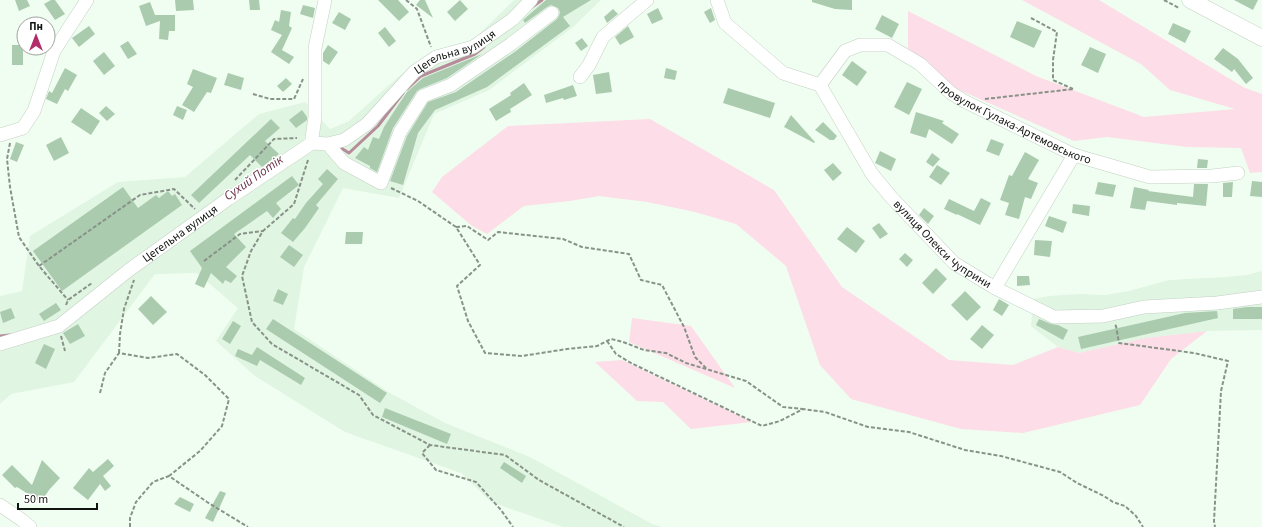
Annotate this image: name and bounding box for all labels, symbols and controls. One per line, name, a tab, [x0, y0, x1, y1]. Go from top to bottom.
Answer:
north arrow	[16, 16, 56, 56]
text: Пн	[29, 19, 43, 34]
street label: Цегельна вулиця	[411, 26, 499, 79]
street label: провулок Гулака-Артемовського	[934, 77, 1093, 169]
water label: Сухий Потік	[220, 150, 288, 205]
street label: вулиця Олекси Чуприни	[889, 196, 995, 293]
street label: Цегельна вулиця	[139, 201, 221, 267]
scale bar	[18, 485, 97, 511]
text: 50 m	[24, 491, 48, 508]

